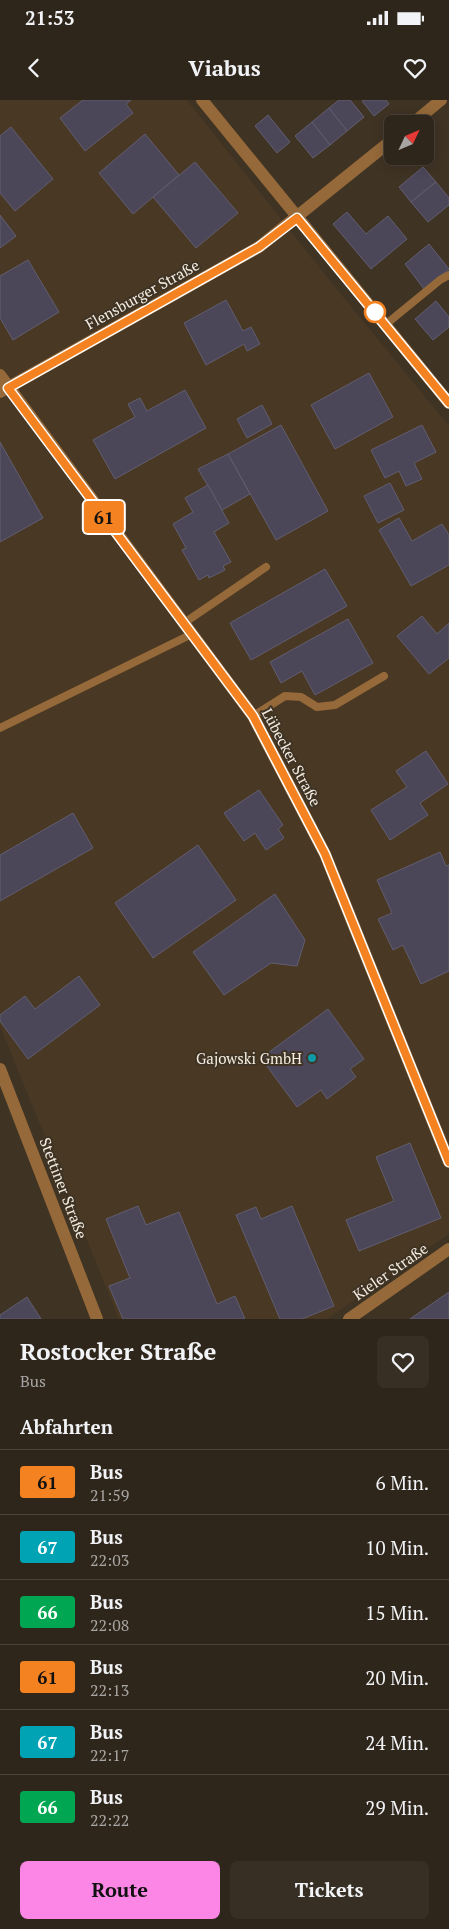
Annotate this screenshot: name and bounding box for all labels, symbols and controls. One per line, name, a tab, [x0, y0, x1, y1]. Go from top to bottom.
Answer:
text: 21:53	[25, 5, 74, 30]
text: Viabus	[188, 53, 261, 82]
icon: back	[20, 54, 48, 82]
icon: heart	[401, 54, 429, 82]
north arrow	[384, 115, 434, 165]
map controls	[384, 115, 434, 165]
street label: Flensburger Straße	[82, 254, 202, 334]
unlabelled marker	[364, 301, 386, 323]
line badge: 61	[82, 501, 126, 533]
text: 61	[94, 505, 114, 529]
street label: Lübecker Straße	[258, 705, 326, 809]
place label: Gajowski GmbH	[196, 1048, 302, 1068]
marker: Gajowski GmbH	[306, 1052, 318, 1064]
street label: Stettiner Straße	[36, 1135, 92, 1241]
street label: Kieler Straße	[349, 1238, 431, 1304]
text: Rostocker Straße	[20, 1335, 216, 1367]
button: heart	[377, 1336, 429, 1388]
text: Bus	[20, 1370, 46, 1392]
text: Abfahrten	[20, 1414, 113, 1439]
text: Bus	[90, 1459, 123, 1484]
text: 61	[37, 1470, 58, 1494]
text: 6 Min.	[375, 1470, 429, 1495]
text: 21:59	[90, 1484, 129, 1506]
text: Bus	[90, 1524, 123, 1549]
text: 67	[37, 1535, 58, 1559]
text: 10 Min.	[365, 1535, 429, 1560]
text: 22:03	[90, 1549, 129, 1571]
text: Bus	[90, 1589, 123, 1614]
text: 66	[37, 1600, 58, 1624]
text: 15 Min.	[365, 1600, 429, 1625]
text: 22:08	[90, 1614, 129, 1636]
text: Bus	[90, 1654, 123, 1679]
text: 61	[37, 1665, 58, 1689]
text: 20 Min.	[365, 1665, 429, 1690]
text: 22:13	[90, 1679, 129, 1701]
text: Bus	[90, 1719, 123, 1744]
text: 67	[37, 1730, 58, 1754]
text: 24 Min.	[365, 1730, 429, 1755]
text: 22:17	[90, 1744, 129, 1766]
text: Bus	[90, 1784, 123, 1809]
text: 66	[37, 1795, 58, 1819]
text: 29 Min.	[365, 1795, 429, 1820]
text: 22:22	[90, 1809, 129, 1831]
button: Route	[20, 1861, 220, 1919]
button: Tickets	[230, 1861, 429, 1919]

